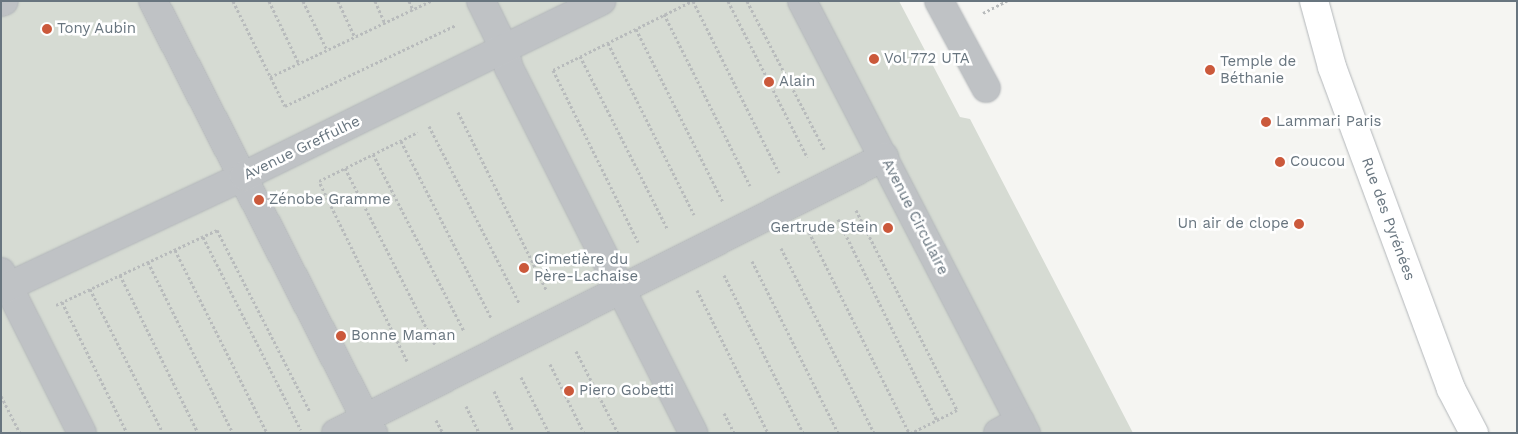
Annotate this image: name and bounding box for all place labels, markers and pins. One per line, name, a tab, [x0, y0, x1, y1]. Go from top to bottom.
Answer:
place label: Tony Aubin	[57, 20, 137, 38]
marker: Tony Aubin	[41, 23, 53, 35]
place label: Vol 772 UTA	[884, 50, 971, 68]
place label: Temple de Béthanie	[1220, 52, 1296, 87]
marker: Vol 772 UTA	[868, 53, 880, 65]
marker: Temple de Béthanie	[1204, 64, 1216, 76]
place label: Alain	[779, 73, 815, 91]
marker: Alain	[763, 76, 775, 88]
place label: Lammari Paris	[1276, 113, 1381, 131]
marker: Lammari Paris	[1260, 116, 1272, 128]
place label: Coucou	[1290, 153, 1345, 171]
marker: Coucou	[1274, 156, 1286, 168]
place label: Zénobe Gramme	[269, 191, 391, 209]
marker: Zénobe Gramme	[253, 194, 265, 206]
place label: Un air de clope	[1177, 215, 1289, 233]
marker: Un air de clope	[1293, 218, 1305, 230]
place label: Gertrude Stein	[770, 219, 878, 237]
marker: Gertrude Stein	[882, 222, 894, 234]
place label: Cimetière du Père-Lachaise	[534, 250, 638, 285]
marker: Cimetière du Père-Lachaise	[518, 262, 530, 274]
place label: Bonne Maman	[351, 327, 455, 345]
marker: Bonne Maman	[335, 330, 347, 342]
place label: Piero Gobetti	[579, 382, 674, 400]
marker: Piero Gobetti	[563, 385, 575, 397]

